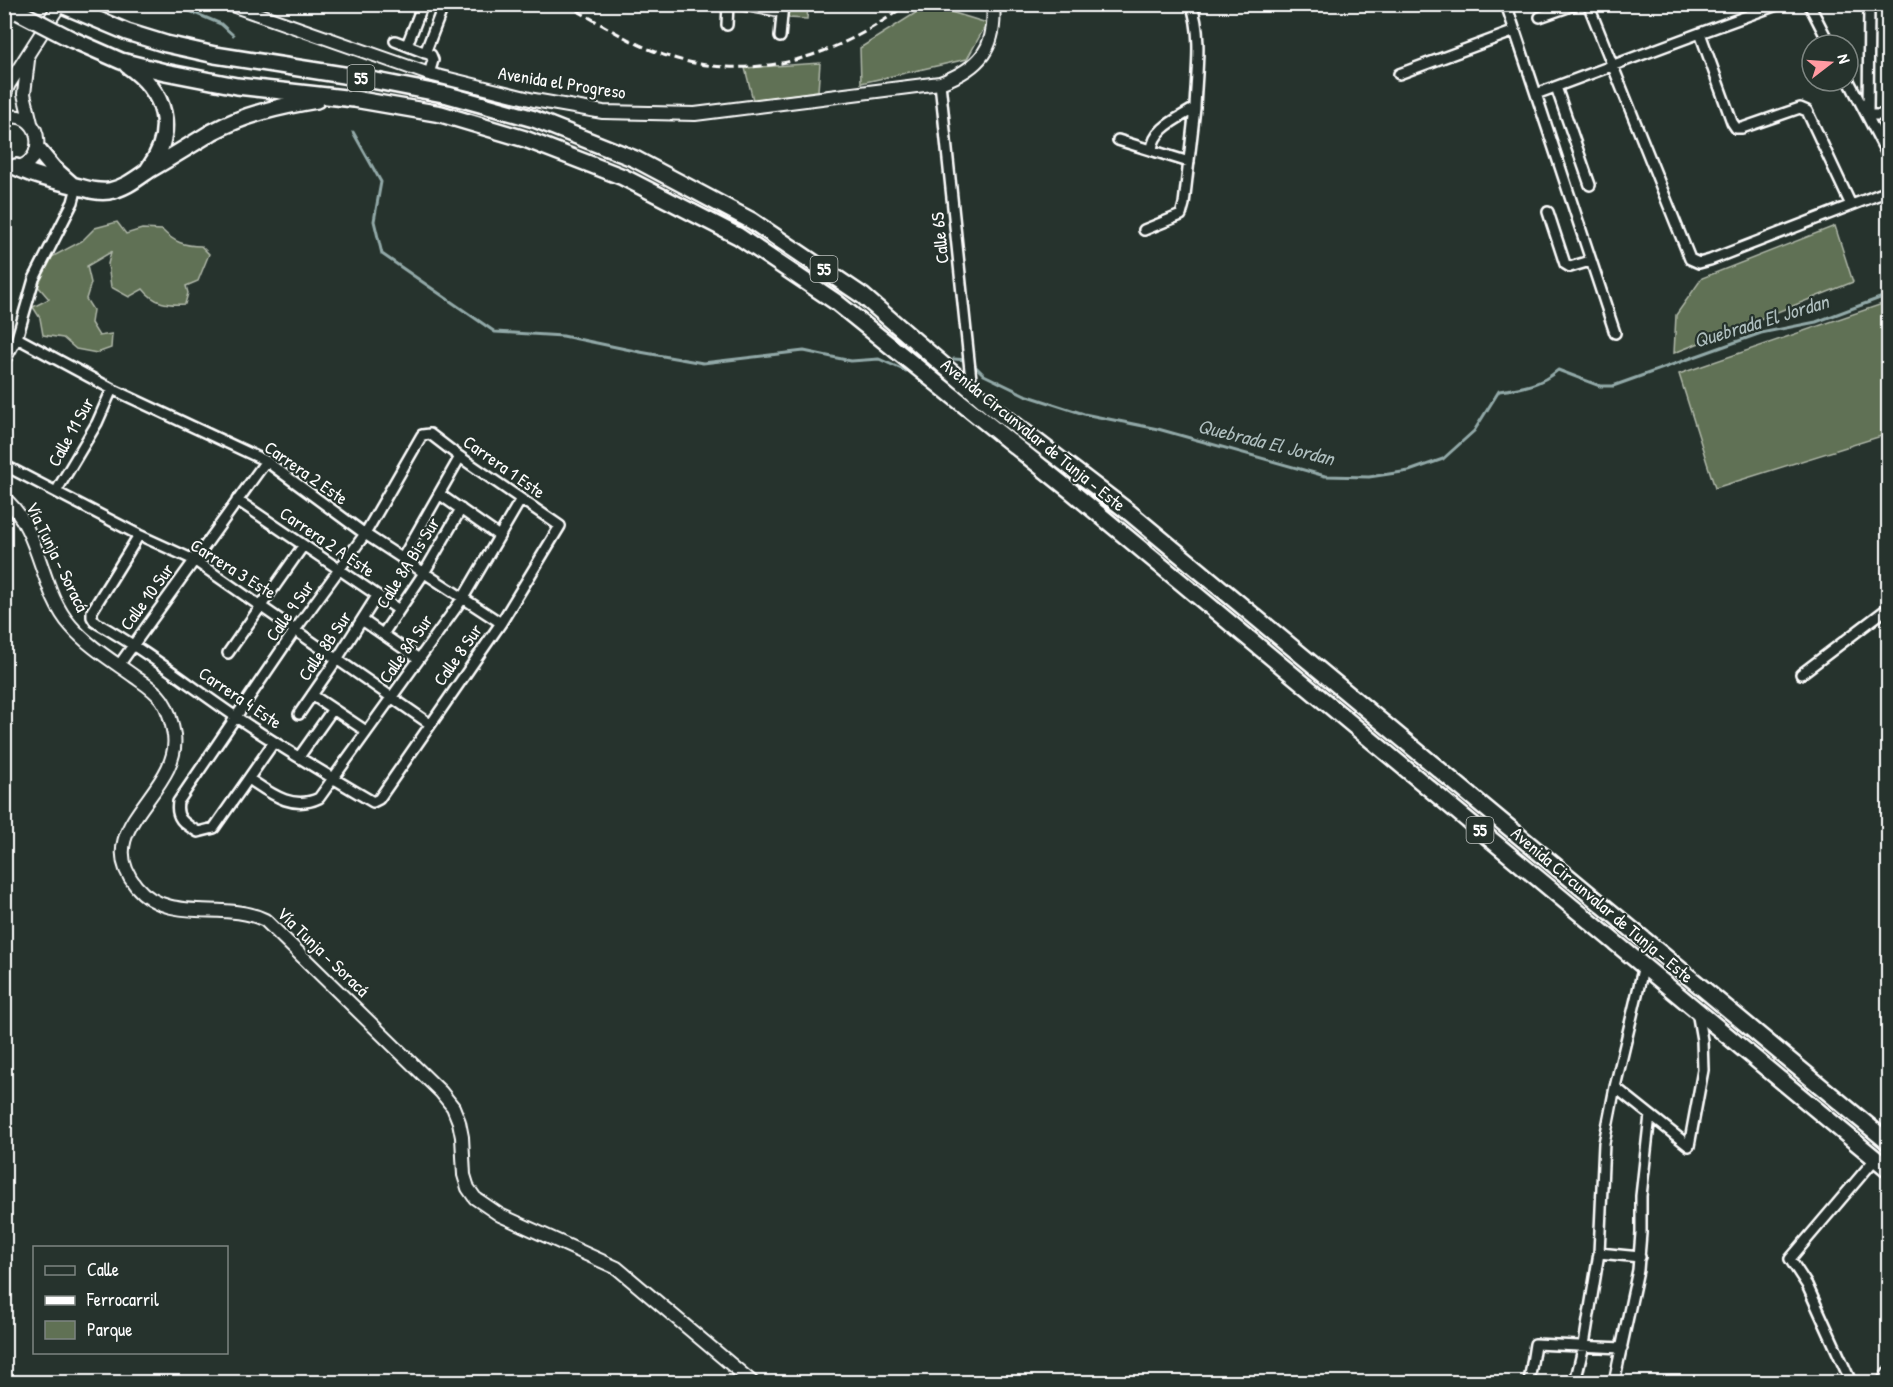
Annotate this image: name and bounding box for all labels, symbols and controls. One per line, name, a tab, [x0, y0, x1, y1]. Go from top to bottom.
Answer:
north arrow	[1800, 33, 1860, 93]
text: N	[1833, 51, 1856, 66]
street label: Avenida el Progreso	[497, 60, 628, 105]
road number: 55	[348, 65, 374, 91]
street label: Calle 6S	[924, 211, 955, 265]
road number: 55	[810, 256, 838, 282]
water label: Quebrada El Jordan	[1690, 287, 1833, 354]
street label: Avenida Circunvalar de Tunja - Este	[936, 352, 1131, 517]
street label: Calle 11 Sur	[41, 393, 100, 471]
water label: Quebrada El Jordan	[1195, 412, 1339, 472]
street label: Carrera 1 Este	[458, 429, 550, 504]
street label: Carrera 2 Este	[259, 435, 353, 511]
street label: Vía Tunja - Soracá	[20, 498, 95, 616]
street label: Carrera 2 A Este	[275, 501, 380, 583]
street label: Calle 8A Bis Sur	[370, 512, 446, 613]
street label: Carrera 3 Este	[186, 532, 281, 605]
street label: Calle 10 Sur	[114, 558, 179, 635]
street label: Calle 9 Sur	[260, 575, 320, 646]
street label: Calle 8B Sur	[292, 606, 357, 686]
street label: Calle 8A Sur	[373, 609, 439, 688]
street label: Calle 8 Sur	[427, 619, 488, 691]
street label: Carrera 4 Este	[194, 661, 287, 735]
road number: 55	[1466, 817, 1494, 843]
street label: Avenida Circunvalar de Tunja - Este	[1506, 821, 1699, 988]
street label: Vía Tunja - Soracá	[272, 901, 375, 1002]
legend	[33, 1246, 228, 1354]
text: Calle	[87, 1257, 119, 1282]
text: Ferrocarril	[86, 1287, 159, 1312]
text: Parque	[87, 1317, 132, 1342]

